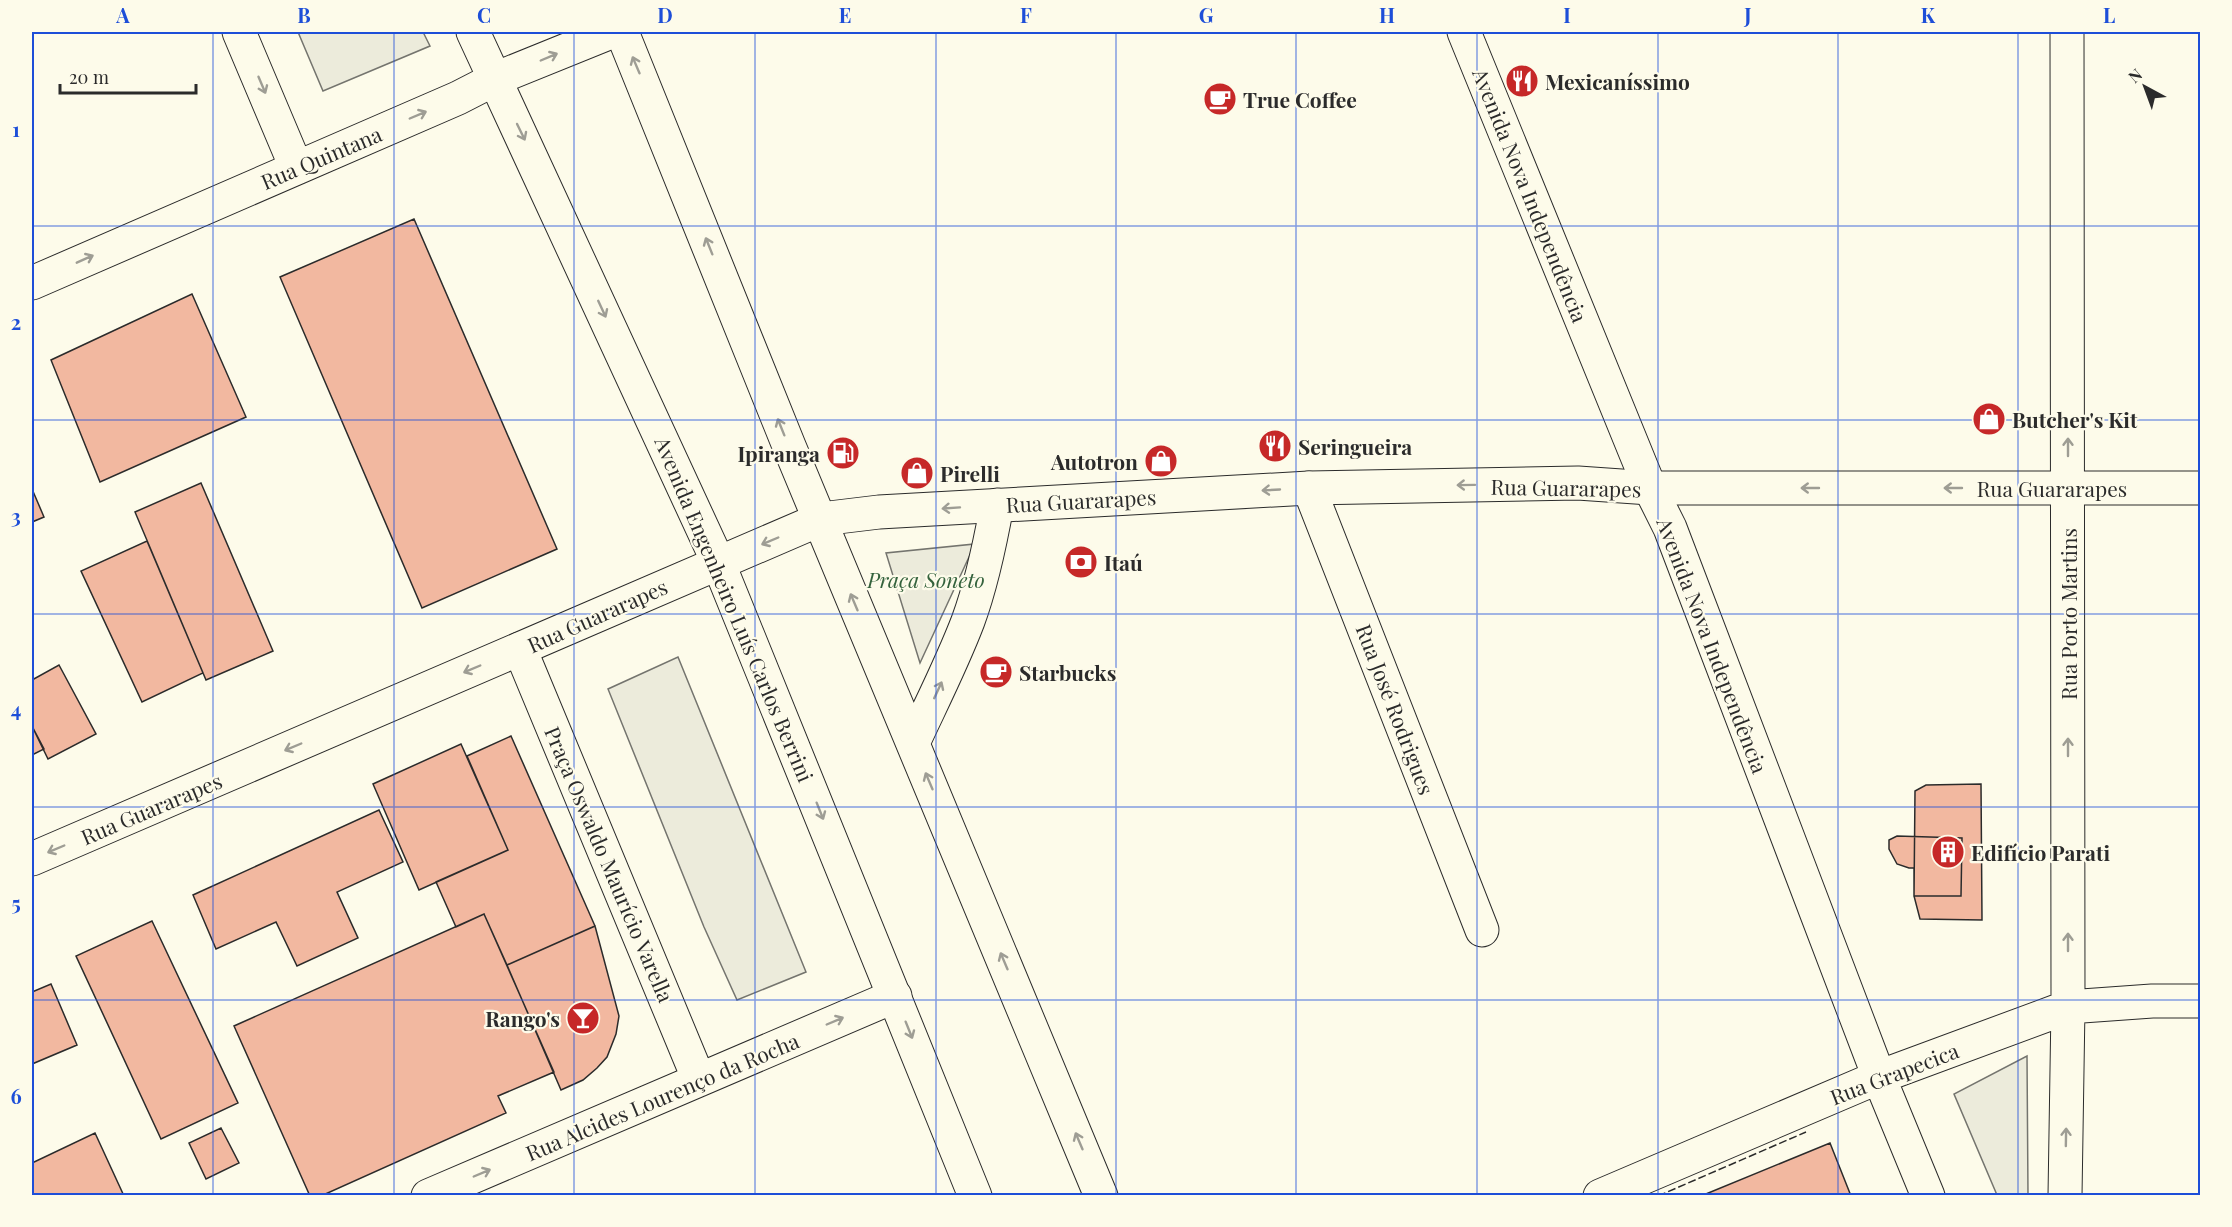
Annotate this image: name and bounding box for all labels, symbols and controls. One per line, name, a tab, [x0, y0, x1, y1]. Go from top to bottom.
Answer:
text: A	[115, 1, 130, 28]
text: B	[297, 1, 311, 28]
text: C	[477, 1, 491, 28]
text: D	[657, 1, 673, 28]
text: E	[839, 1, 851, 28]
text: F	[1020, 1, 1032, 28]
text: G	[1199, 1, 1214, 28]
text: H	[1379, 1, 1395, 28]
text: I	[1563, 1, 1571, 28]
text: J	[1743, 1, 1752, 28]
text: K	[1921, 1, 1936, 28]
text: L	[2103, 1, 2115, 28]
one-way arrow	[540, 51, 558, 62]
one-way arrow	[630, 56, 641, 74]
scale bar	[60, 57, 196, 95]
north arrow	[2115, 57, 2175, 117]
street label: Avenida Nova Independência	[1467, 63, 1595, 327]
restaurant icon: Mexicaníssimo	[1504, 63, 1540, 99]
text: N	[2124, 63, 2146, 87]
text: 20 m	[69, 65, 109, 89]
place label: Mexicaníssimo	[1545, 67, 1690, 95]
one-way arrow	[257, 76, 268, 94]
cafe icon: True Coffee	[1202, 81, 1238, 117]
place label: True Coffee	[1243, 85, 1357, 113]
one-way arrow	[409, 109, 427, 120]
text: 1	[12, 115, 20, 142]
street label: Rua Quintana	[256, 119, 386, 195]
one-way arrow	[515, 123, 527, 141]
one-way arrow	[703, 237, 714, 255]
one-way arrow	[75, 253, 94, 264]
one-way arrow	[597, 300, 609, 318]
text: 2	[11, 308, 21, 335]
shop icon: Butcher's Kit	[1971, 401, 2007, 437]
place label: Butcher's Kit	[2012, 405, 2138, 433]
one-way arrow	[775, 418, 786, 436]
restaurant icon: Seringueira	[1257, 428, 1293, 464]
street label: Avenida Engenheiro Luís Carlos Berrini	[649, 431, 821, 786]
place label: Seringueira	[1298, 432, 1412, 460]
fuel station icon: Ipiranga	[825, 435, 861, 471]
one-way arrow	[2062, 438, 2074, 458]
place label: Ipiranga	[737, 439, 820, 467]
shop icon: Autotron	[1143, 443, 1179, 479]
place label: Autotron	[1050, 447, 1138, 475]
shop icon: Pirelli	[899, 455, 935, 491]
place label: Pirelli	[940, 459, 1000, 487]
street label: Rua Guararapes	[1491, 472, 1641, 502]
street label: Rua Guararapes	[1977, 474, 2127, 502]
one-way arrow	[1456, 479, 1476, 491]
street label: Rua Guararapes	[1005, 482, 1157, 518]
one-way arrow	[1801, 482, 1821, 494]
one-way arrow	[1944, 482, 1964, 494]
one-way arrow	[1262, 484, 1282, 495]
text: 3	[11, 502, 21, 529]
one-way arrow	[941, 502, 961, 513]
street label: Avenida Nova Independência	[1651, 512, 1775, 777]
street label: Rua Porto Martins	[2054, 528, 2082, 700]
one-way arrow	[761, 536, 779, 547]
bank icon: Itaú	[1063, 544, 1099, 580]
place label: Itaú	[1104, 548, 1143, 576]
park label: Praça Soneto	[866, 565, 985, 593]
street label: Rua Guararapes	[523, 572, 671, 658]
one-way arrow	[848, 593, 859, 611]
street label: Rua José Rodrigues	[1351, 620, 1441, 798]
cafe icon: Starbucks	[978, 654, 1014, 690]
place label: Starbucks	[1019, 658, 1116, 686]
one-way arrow	[464, 664, 482, 676]
one-way arrow	[933, 681, 945, 699]
text: 4	[11, 695, 21, 722]
street label: Praça Oswaldo Maurício Varella	[539, 722, 681, 1007]
one-way arrow	[2062, 738, 2074, 758]
one-way arrow	[285, 741, 303, 753]
street label: Rua Guararapes	[76, 766, 226, 850]
one-way arrow	[923, 773, 934, 791]
one-way arrow	[815, 801, 826, 819]
building icon: Edifício Parati	[1930, 834, 1966, 870]
place label: Edifício Parati	[1971, 838, 2110, 866]
one-way arrow	[48, 844, 66, 855]
text: 5	[11, 889, 21, 916]
one-way arrow	[2062, 933, 2074, 953]
one-way arrow	[998, 953, 1009, 971]
bar icon: Rango's	[565, 1000, 601, 1036]
place label: Rango's	[485, 1004, 560, 1032]
one-way arrow	[826, 1015, 844, 1026]
one-way arrow	[904, 1020, 915, 1039]
street label: Rua Alcides Lourenço da Rocha	[521, 1025, 803, 1166]
street label: Rua Grapecica	[1826, 1035, 1963, 1110]
text: 6	[10, 1082, 22, 1109]
one-way arrow	[2060, 1128, 2072, 1148]
one-way arrow	[1073, 1133, 1084, 1151]
one-way arrow	[473, 1166, 491, 1178]

